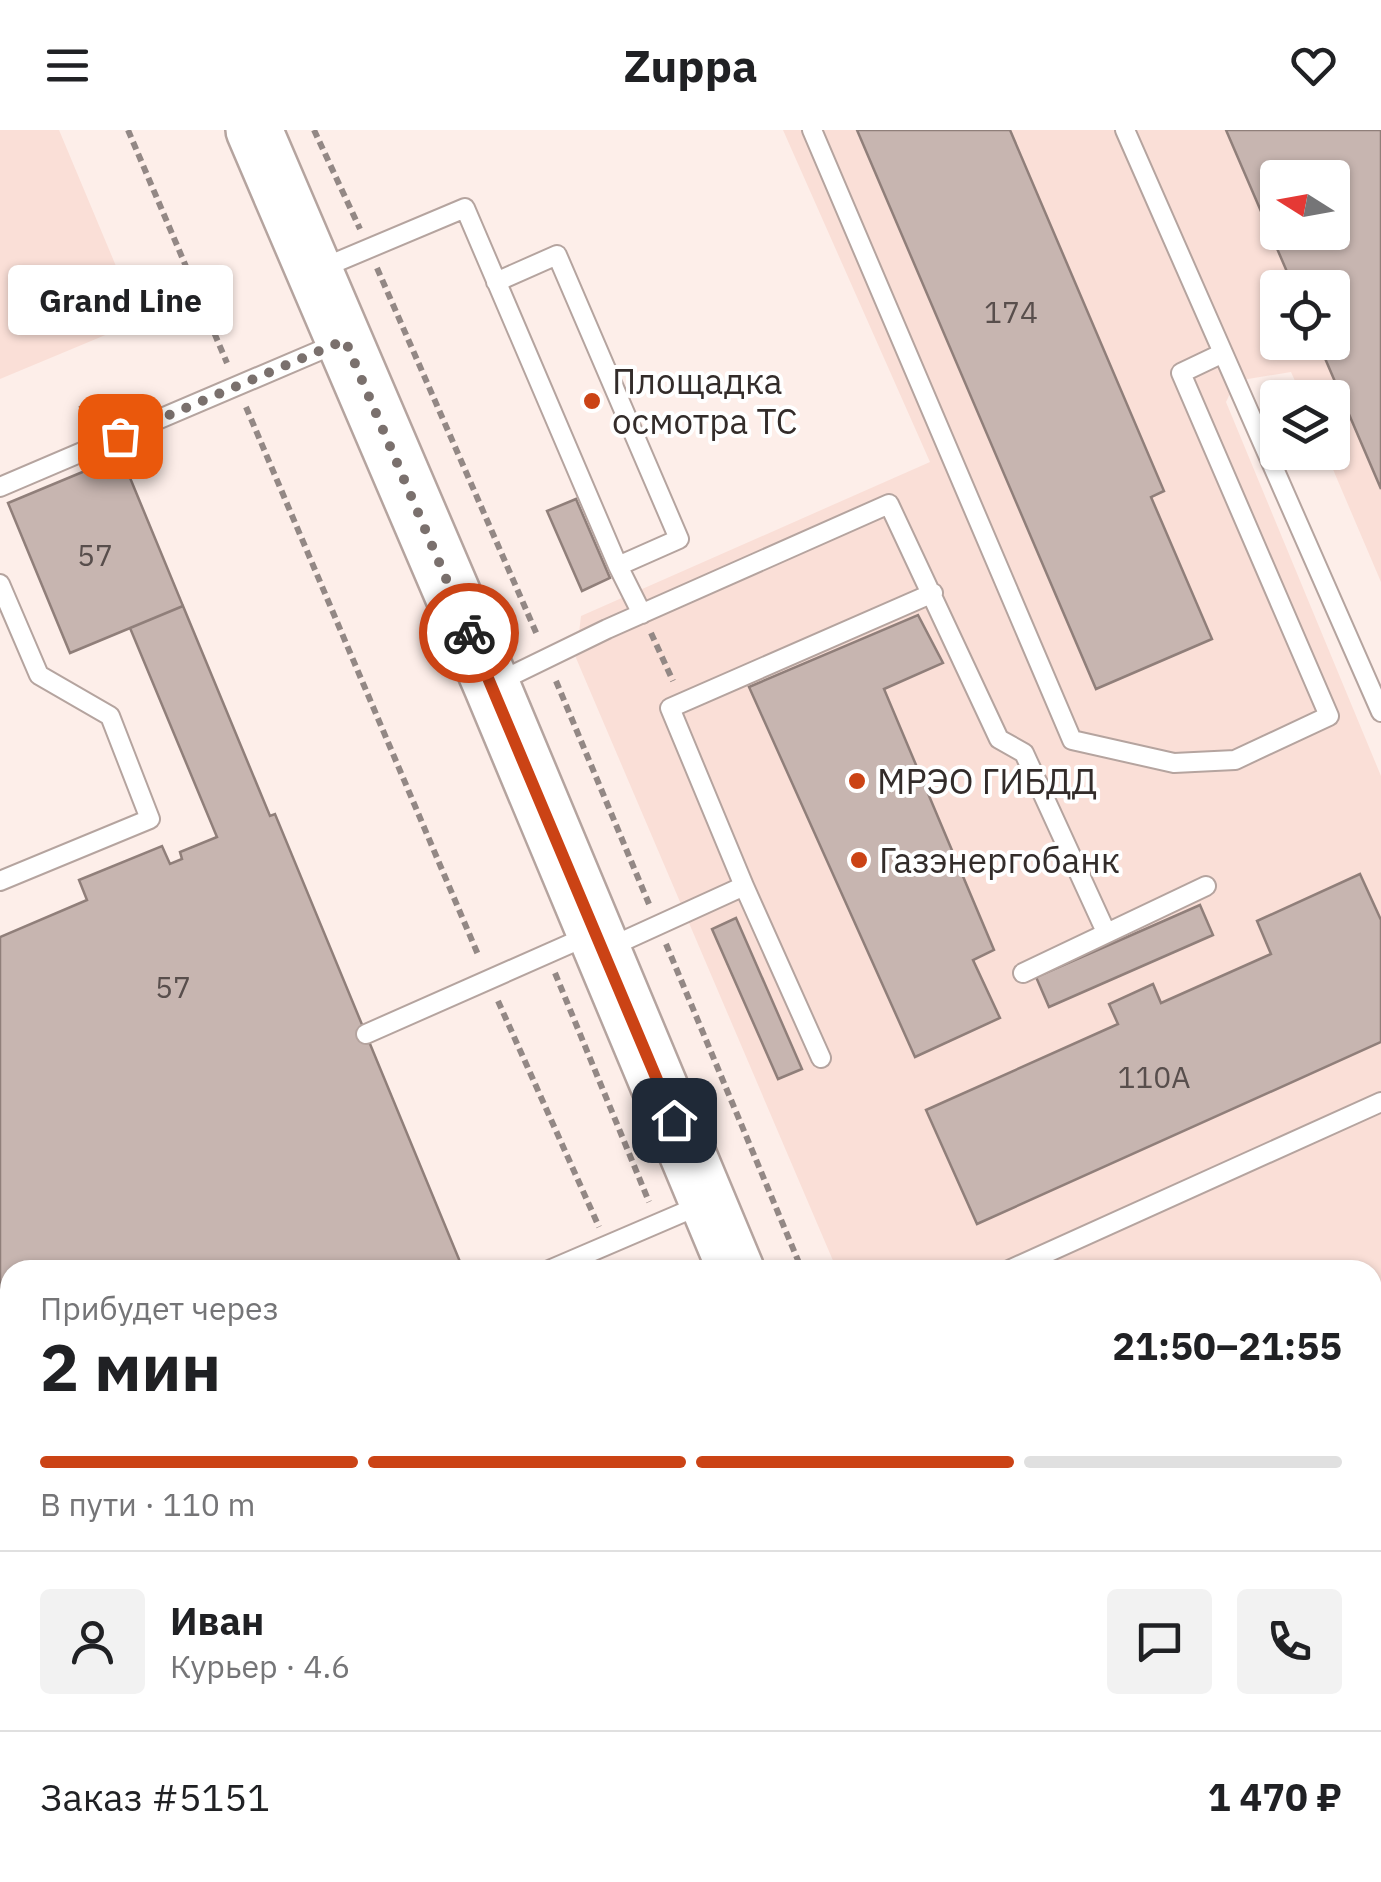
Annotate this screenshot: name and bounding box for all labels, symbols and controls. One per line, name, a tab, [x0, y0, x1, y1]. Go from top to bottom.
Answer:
text: Zuppa	[623, 36, 758, 94]
icon: menu	[40, 38, 95, 93]
icon: heart	[1286, 38, 1341, 93]
north arrow	[1260, 160, 1350, 250]
map controls	[1260, 160, 1350, 470]
callout: Grand Line	[8, 266, 232, 336]
button: locate	[1260, 270, 1350, 360]
text: Grand Line	[39, 279, 202, 321]
house number: 174	[984, 292, 1038, 331]
place label: Площадка осмотра ТС	[612, 358, 798, 444]
button: layers	[1260, 380, 1350, 470]
marker: Площадка осмотра ТС	[581, 390, 603, 412]
pin	[78, 394, 163, 479]
icon: bag	[93, 409, 148, 464]
house number: 57	[77, 535, 113, 574]
courier	[419, 583, 519, 683]
icon: bike	[442, 606, 497, 661]
place label: МРЭО ГИБДД	[877, 758, 1097, 804]
marker: МРЭО ГИБДД	[846, 770, 868, 792]
place label: Газэнергобанк	[879, 837, 1120, 883]
marker: Газэнергобанк	[848, 849, 870, 871]
house number: 57	[155, 967, 191, 1006]
house number: 110А	[1117, 1057, 1191, 1096]
pin	[632, 1078, 717, 1163]
icon: home	[647, 1093, 702, 1148]
text: Прибудет через	[40, 1287, 279, 1329]
text: 21:50–21:55	[1112, 1321, 1342, 1370]
text: 2 мин	[40, 1324, 221, 1409]
text: В пути · 110 m	[40, 1483, 256, 1525]
button: person	[40, 1589, 145, 1694]
button: chat	[1107, 1589, 1212, 1694]
button: phone	[1237, 1589, 1342, 1694]
text: Иван	[170, 1596, 264, 1645]
text: Курьер · 4.6	[170, 1645, 350, 1687]
text: Заказ #5151	[40, 1772, 270, 1821]
text: 1 470 ₽	[1208, 1772, 1342, 1821]

